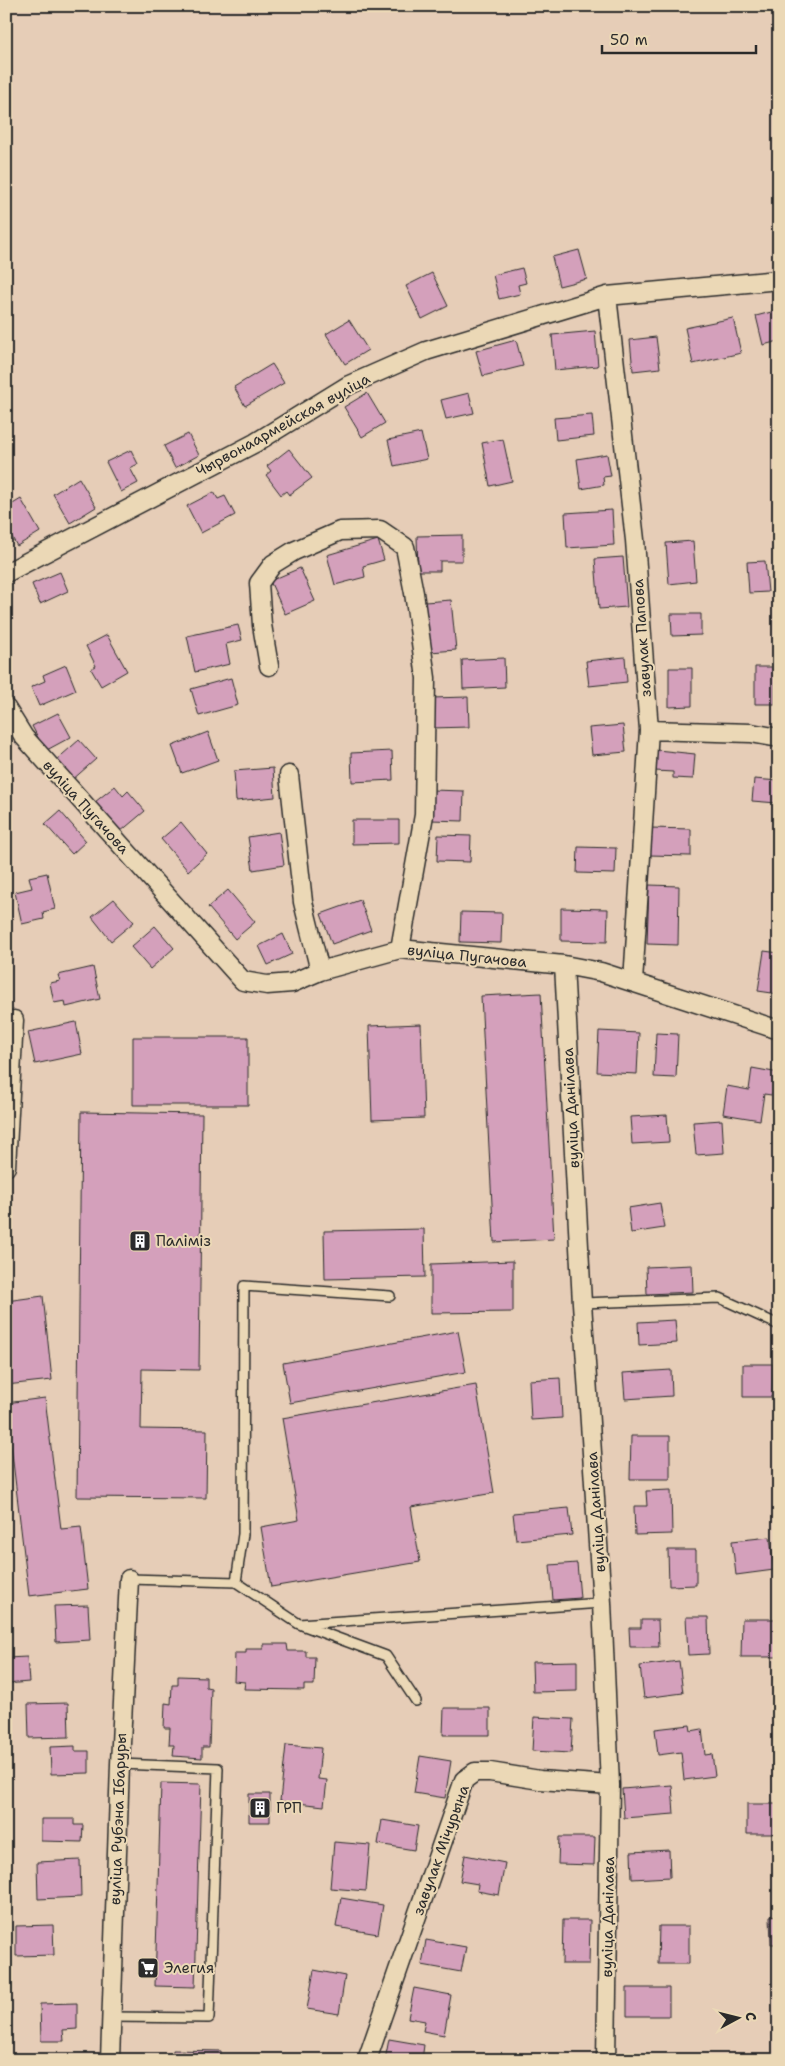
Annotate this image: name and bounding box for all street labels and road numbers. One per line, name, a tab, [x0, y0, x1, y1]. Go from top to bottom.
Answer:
street label: Чырвонаармейская вуліца	[192, 368, 374, 481]
street label: завулак Папова	[628, 578, 656, 698]
street label: вуліца Пугачова	[38, 756, 134, 859]
street label: вуліца Пугачова	[406, 940, 528, 972]
street label: вуліца Данілава	[558, 1046, 584, 1169]
street label: вуліца Данілава	[582, 1450, 610, 1573]
street label: вуліца Рубэна Ібаруры	[105, 1732, 131, 1906]
street label: завулак Мічурына	[408, 1781, 474, 1918]
street label: вуліца Данілава	[597, 1856, 619, 1978]

